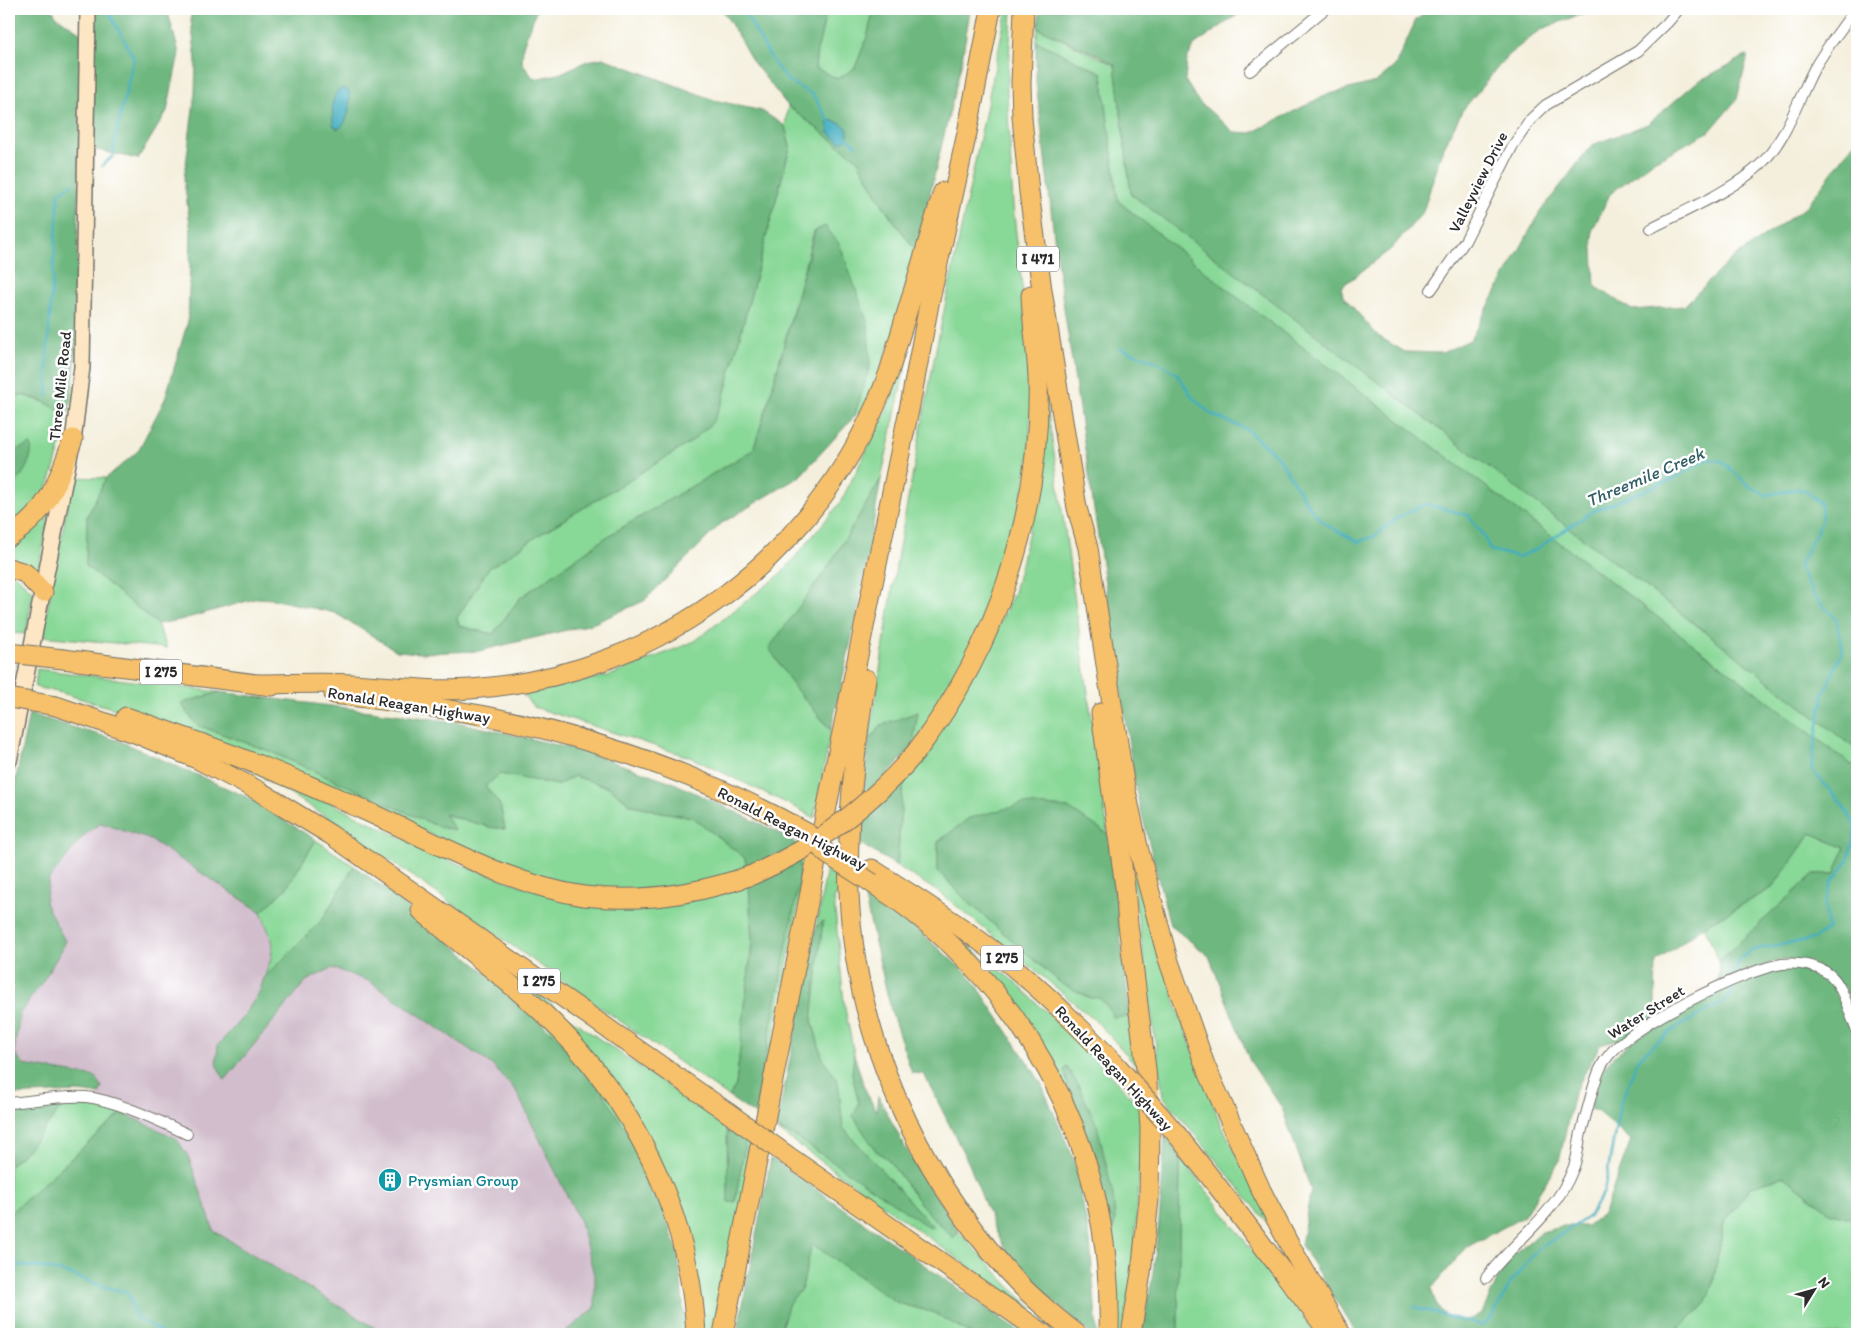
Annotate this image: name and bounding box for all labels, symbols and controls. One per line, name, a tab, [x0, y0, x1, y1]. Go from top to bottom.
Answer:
street label: Valleyview Drive	[1444, 128, 1512, 236]
road number: I 471	[1017, 246, 1059, 272]
street label: Three Mile Road	[45, 330, 75, 442]
water label: Threemile Creek	[1583, 442, 1709, 512]
road number: I 275	[140, 660, 182, 684]
street label: Ronald Reagan Highway	[326, 683, 492, 727]
street label: Ronald Reagan Highway	[715, 782, 870, 874]
road number: I 275	[981, 946, 1023, 970]
road number: I 275	[518, 968, 560, 994]
street label: Water Street	[1604, 981, 1688, 1043]
street label: Ronald Reagan Highway	[1051, 1001, 1177, 1135]
building icon: Prysmian Group	[377, 1167, 403, 1193]
place label: Prysmian Group	[408, 1171, 519, 1190]
north arrow	[1788, 1266, 1838, 1316]
text: N	[1814, 1274, 1834, 1291]

